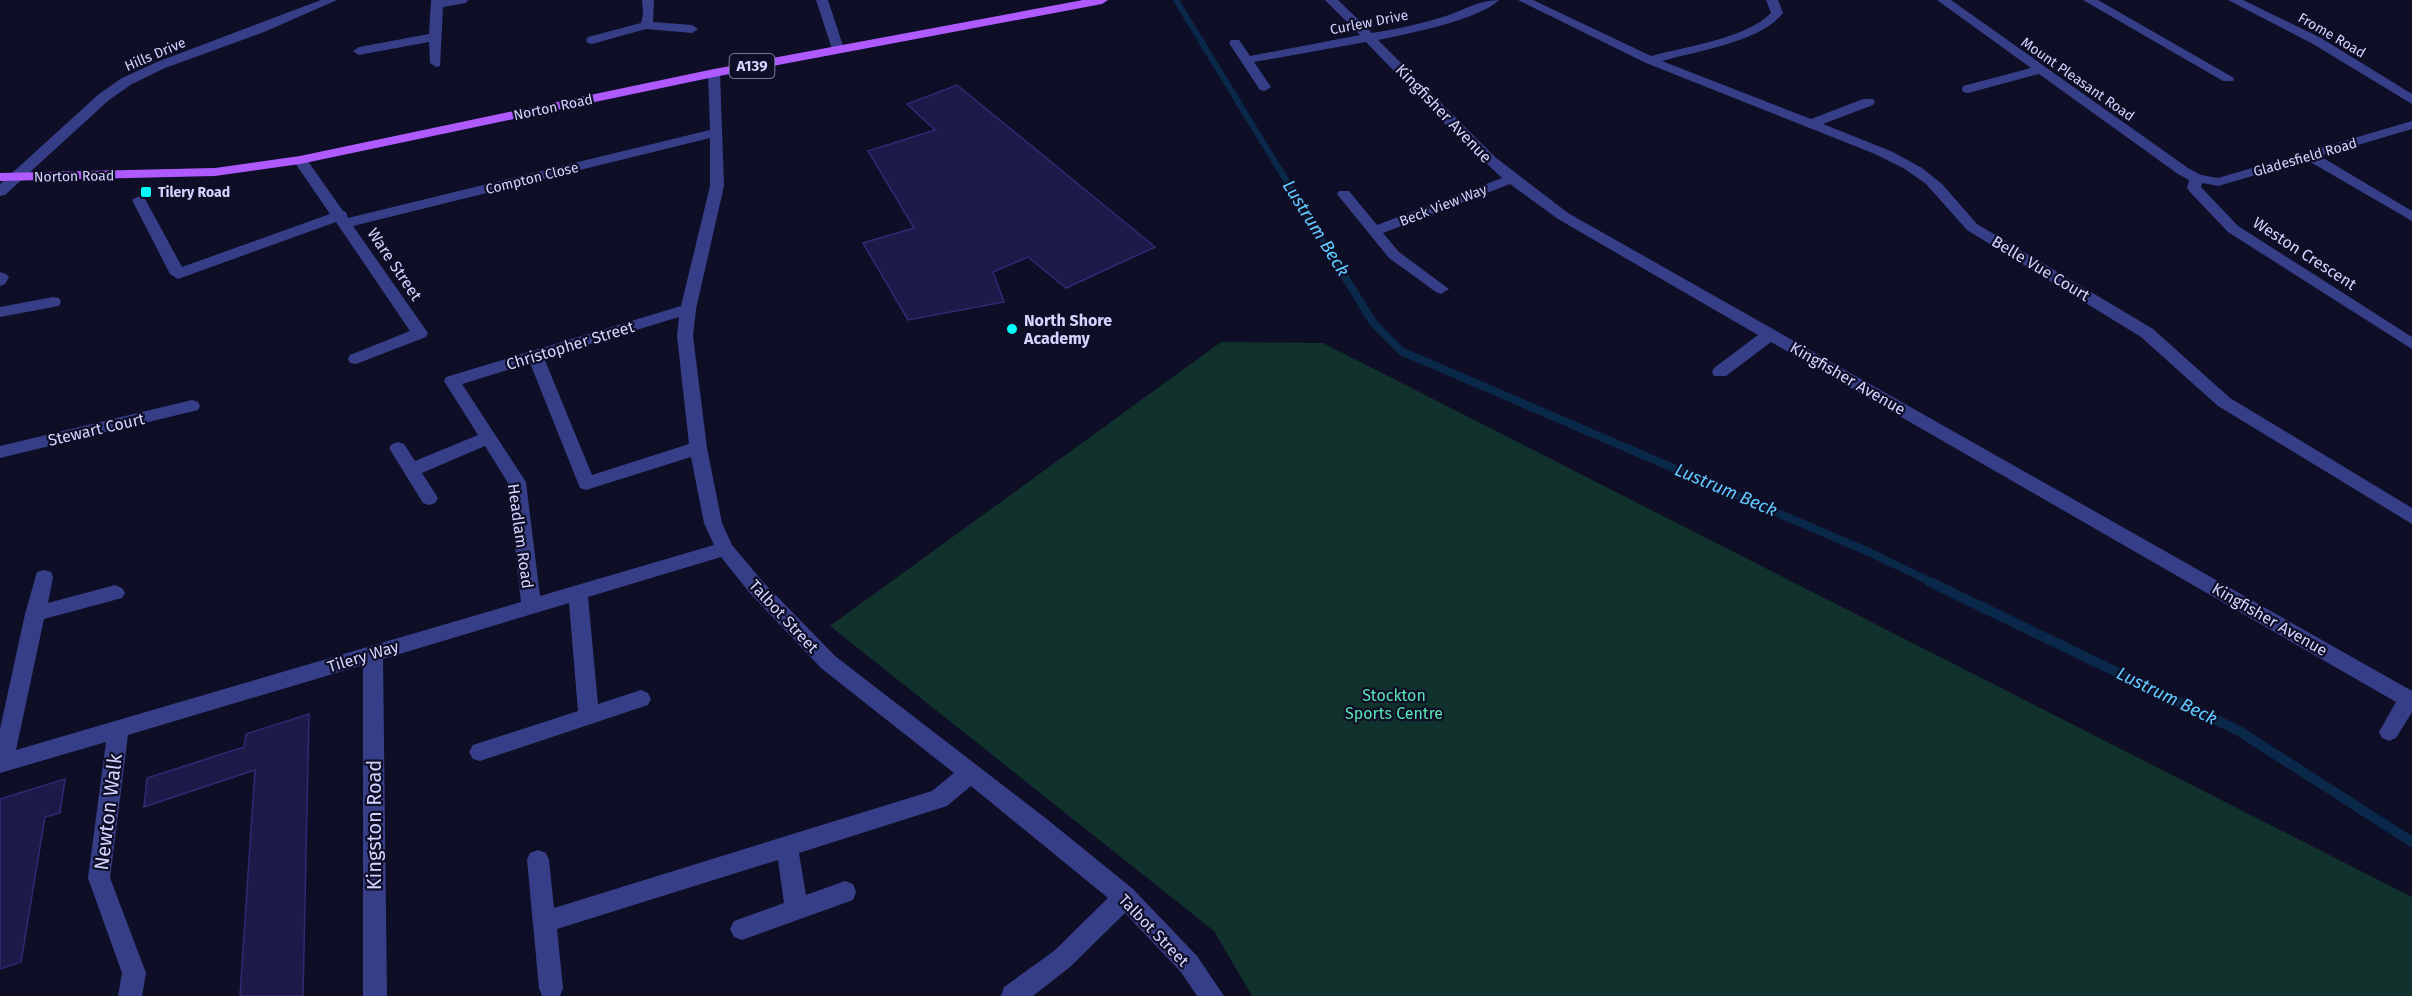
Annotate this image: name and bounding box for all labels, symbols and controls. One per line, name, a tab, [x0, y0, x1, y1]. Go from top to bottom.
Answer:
street label: Curlew Drive	[1328, 7, 1410, 38]
street label: Frome Road	[2295, 9, 2369, 62]
street label: Hills Drive	[122, 34, 188, 75]
street label: Mount Pleasant Road	[2018, 34, 2138, 125]
road number: A139	[730, 54, 774, 78]
street label: Kingfisher Avenue	[1392, 60, 1496, 167]
street label: Norton Road	[512, 91, 594, 124]
street label: Gladesfield Road	[2251, 135, 2359, 180]
street label: Compton Close	[484, 159, 580, 198]
street label: Norton Road	[34, 167, 114, 186]
water label: Lustrum Beck	[1278, 176, 1354, 280]
street label: Beck View Way	[1397, 181, 1489, 230]
place label: Tilery Road	[158, 184, 230, 201]
marker: Tilery Road	[139, 185, 153, 199]
street label: Weston Crescent	[2249, 213, 2360, 294]
street label: Ware Street	[363, 224, 426, 304]
street label: Belle Vue Court	[1988, 232, 2093, 305]
place label: North Shore Academy	[1023, 311, 1112, 348]
street label: Christopher Street	[504, 317, 637, 374]
marker: North Shore Academy	[1005, 322, 1019, 336]
street label: Kingfisher Avenue	[1787, 338, 1909, 419]
street label: Stewart Court	[46, 409, 146, 450]
water label: Lustrum Beck	[1671, 459, 1781, 522]
street label: Headlam Road	[504, 482, 537, 590]
street label: Talbot Street	[745, 576, 822, 657]
street label: Kingfisher Avenue	[2209, 579, 2331, 660]
street label: Tilery Way	[325, 637, 401, 676]
water label: Lustrum Beck	[2113, 662, 2221, 730]
park label: Stockton Sports Centre	[1345, 686, 1443, 723]
street label: Newton Walk	[89, 752, 127, 872]
street label: Kingston Road	[362, 760, 386, 890]
street label: Talbot Street	[1115, 890, 1193, 971]

